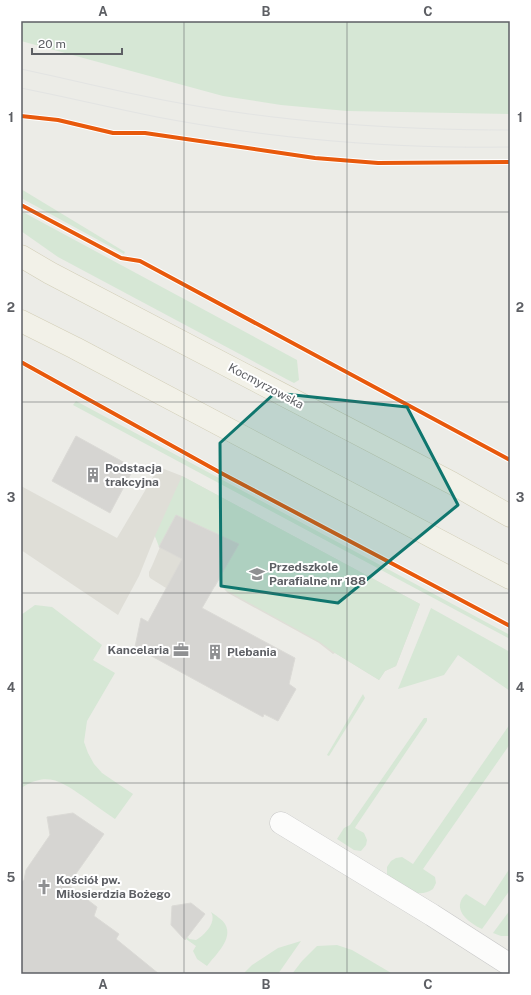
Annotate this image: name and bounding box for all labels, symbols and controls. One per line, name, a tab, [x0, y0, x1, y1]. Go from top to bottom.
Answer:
text: A	[98, 4, 108, 19]
text: B	[262, 4, 271, 19]
text: C	[423, 4, 433, 19]
scale bar	[32, 30, 122, 56]
text: 20 m	[38, 37, 66, 51]
text: 1	[8, 110, 14, 125]
text: 1	[517, 110, 523, 125]
text: 2	[7, 300, 15, 315]
text: 2	[516, 300, 524, 315]
street label: Kocmyrzowska	[226, 360, 306, 412]
place label: Podstacja trakcyjna	[105, 461, 162, 489]
building icon: Podstacja trakcyjna	[84, 466, 102, 484]
text: 3	[7, 490, 16, 505]
text: 3	[516, 490, 525, 505]
place label: Przedszkole Parafialne nr 188	[269, 560, 366, 588]
school or university icon: Przedszkole Parafialne nr 188	[248, 565, 266, 583]
office icon: Kancelaria	[172, 641, 190, 659]
place label: Kancelaria	[108, 643, 169, 657]
building icon: Plebania	[206, 643, 224, 661]
place label: Plebania	[227, 645, 277, 659]
text: 4	[7, 680, 16, 695]
text: 4	[516, 680, 525, 695]
text: 5	[7, 870, 16, 885]
text: 5	[516, 870, 525, 885]
place label: Kościół pw. Miłosierdzia Bożego	[56, 873, 171, 901]
church icon: Kościół pw. Miłosierdzia Bożego	[35, 878, 53, 896]
text: A	[98, 977, 108, 992]
text: B	[262, 977, 271, 992]
text: C	[423, 977, 433, 992]

